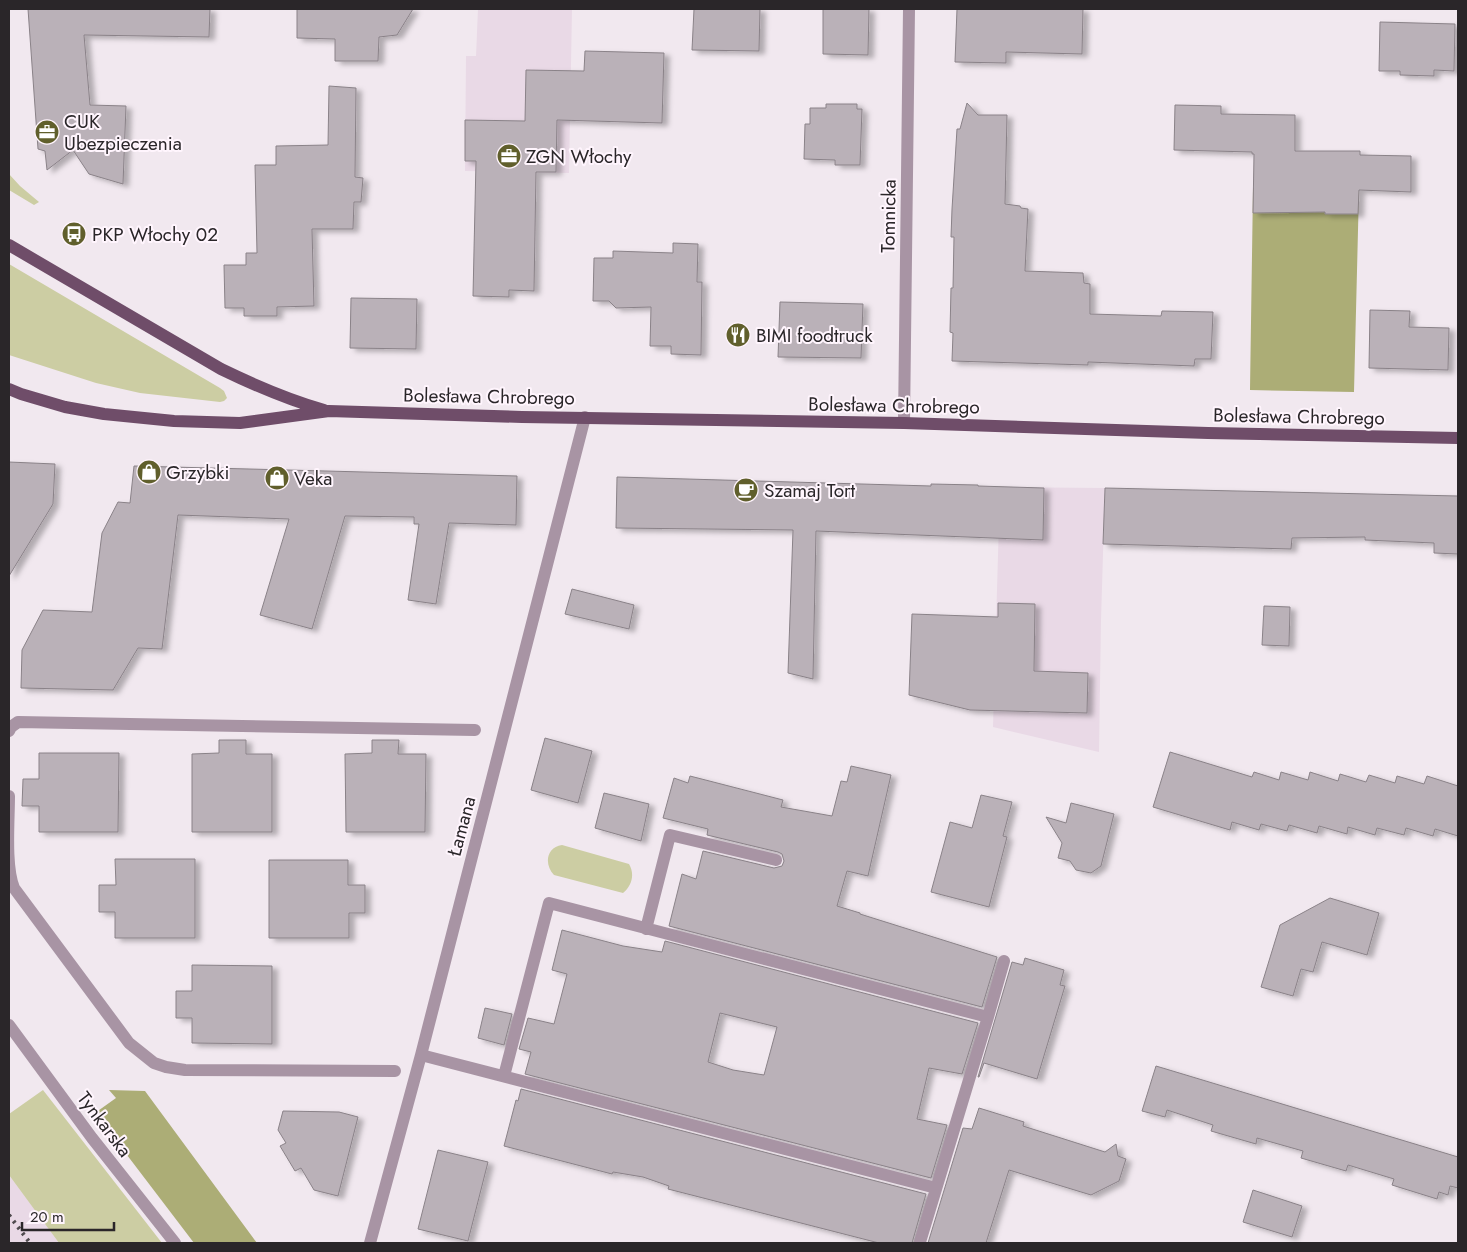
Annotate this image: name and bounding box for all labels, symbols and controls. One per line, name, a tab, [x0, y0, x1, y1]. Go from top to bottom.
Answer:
place label: CUK Ubezpieczenia	[64, 108, 182, 157]
office icon: CUK Ubezpieczenia	[34, 119, 60, 145]
office icon: ZGN Włochy	[496, 143, 522, 169]
place label: ZGN Włochy	[526, 143, 632, 170]
street label: Tomnicka	[874, 179, 903, 253]
bus stop icon: PKP Włochy 02	[61, 221, 87, 247]
place label: PKP Włochy 02	[92, 221, 218, 248]
restaurant icon: BIMI foodtruck	[725, 322, 751, 348]
place label: BIMI foodtruck	[756, 322, 873, 349]
street label: Bolesława Chrobrego	[403, 382, 575, 411]
street label: Bolesława Chrobrego	[808, 391, 980, 420]
street label: Bolesława Chrobrego	[1213, 402, 1385, 431]
shop icon: Grzybki	[136, 459, 162, 485]
place label: Grzybki	[166, 459, 229, 486]
shop icon: Veka	[264, 465, 290, 491]
place label: Veka	[294, 465, 332, 492]
cafe icon: Szamaj Tort	[733, 477, 759, 503]
place label: Szamaj Tort	[764, 477, 856, 504]
street label: Łamana	[440, 793, 482, 860]
street label: Tynkarska	[71, 1086, 138, 1163]
scale bar	[22, 1200, 115, 1232]
text: 20 m	[30, 1206, 64, 1228]

